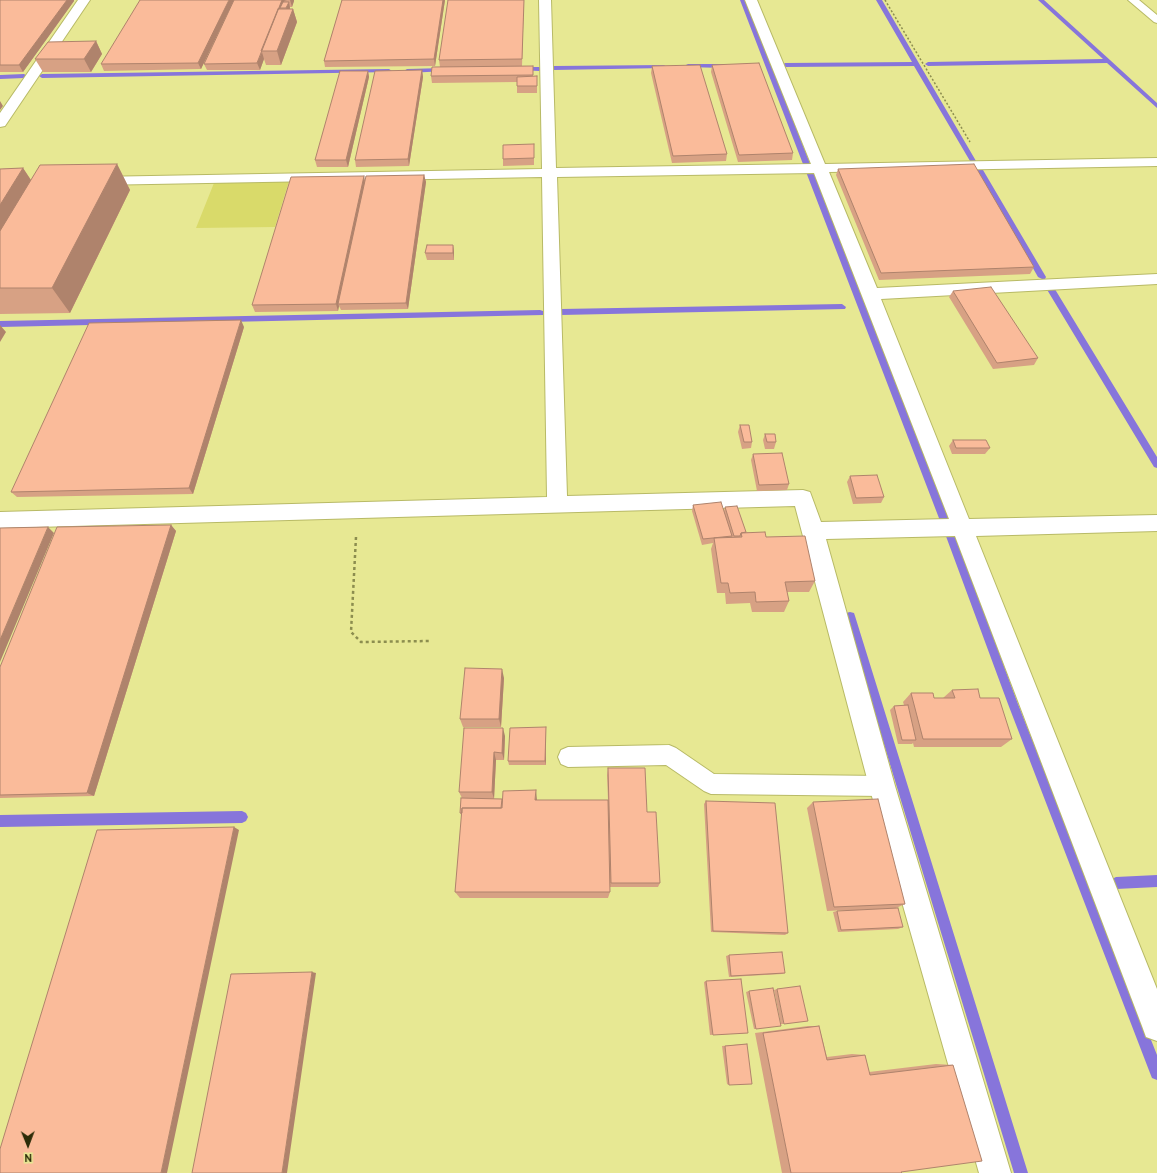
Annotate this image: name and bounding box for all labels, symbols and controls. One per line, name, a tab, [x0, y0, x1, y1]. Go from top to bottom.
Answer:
north arrow	[8, 1125, 48, 1165]
text: N	[24, 1150, 32, 1164]

